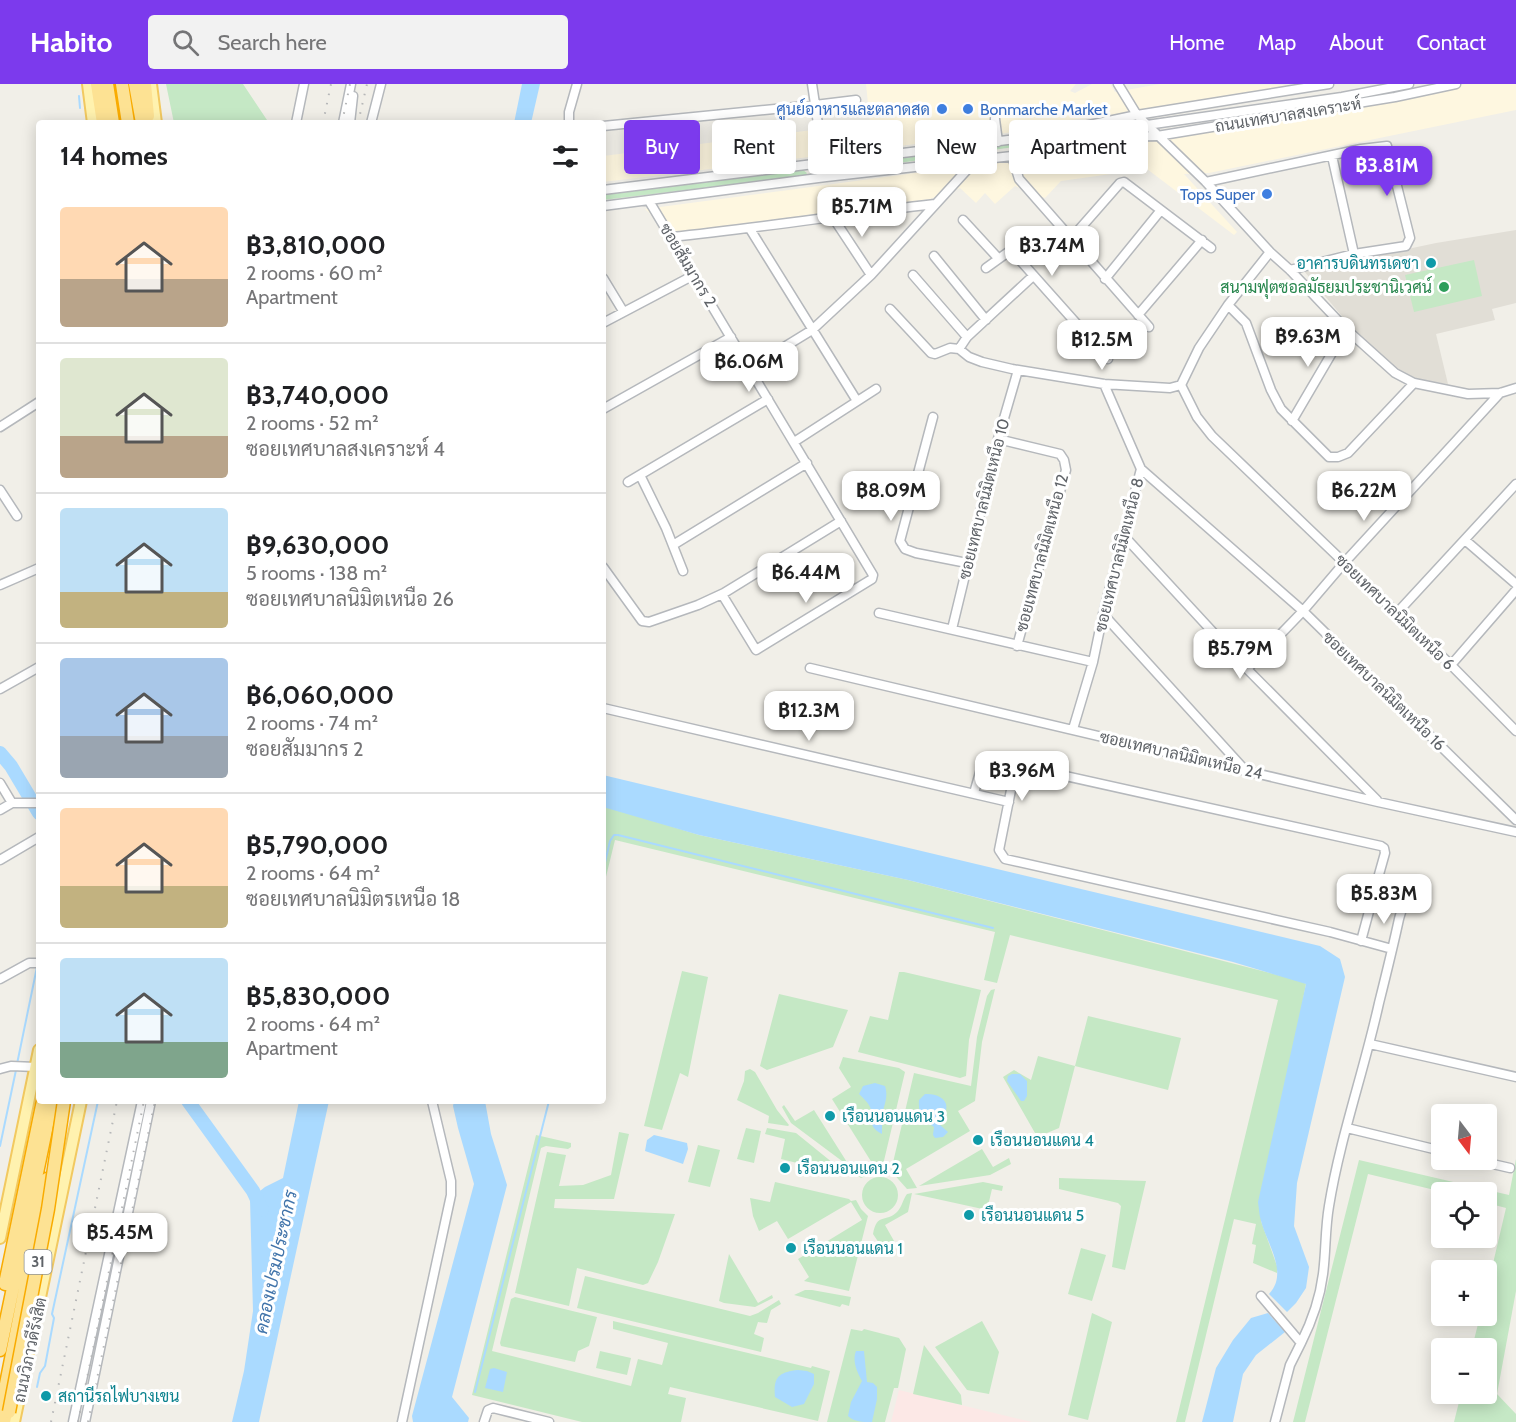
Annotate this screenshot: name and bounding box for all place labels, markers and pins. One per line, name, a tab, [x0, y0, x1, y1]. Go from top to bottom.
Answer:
place label: ศูนย์อาหารและตลาดสด	[776, 97, 930, 121]
place label: Bonmarche Market	[980, 100, 1108, 119]
marker: ศูนย์อาหารและตลาดสด	[935, 102, 949, 116]
marker: Bonmarche Market	[961, 102, 975, 116]
pin: ฿3.81M	[1338, 146, 1436, 197]
place label: Tops Super	[1180, 185, 1256, 204]
pin: ฿5.71M	[813, 187, 911, 238]
marker: Tops Super	[1260, 187, 1274, 201]
pin: ฿3.74M	[1003, 226, 1101, 277]
place label: อาคารบดินทรเดชา	[1297, 254, 1419, 273]
marker: อาคารบดินทรเดชา	[1424, 256, 1438, 270]
place label: สนามฟุตซอลมัธยมประชานิเวศน์	[1220, 275, 1432, 299]
marker: สนามฟุตซอลมัธยมประชานิเวศน์	[1437, 280, 1451, 294]
pin: ฿9.63M	[1259, 317, 1357, 368]
pin: ฿12.5M	[1053, 320, 1151, 371]
pin: ฿6.06M	[700, 342, 798, 393]
pin: ฿8.09M	[842, 471, 940, 522]
pin: ฿6.22M	[1315, 471, 1413, 522]
pin: ฿6.44M	[757, 553, 855, 604]
pin: ฿5.79M	[1191, 629, 1289, 680]
pin: ฿12.3M	[760, 691, 858, 742]
pin: ฿3.96M	[973, 751, 1071, 802]
pin: ฿5.83M	[1335, 874, 1433, 925]
place label: เรือนนอนแดน 3	[842, 1106, 945, 1126]
marker: เรือนนอนแดน 3	[823, 1109, 837, 1123]
place label: เรือนนอนแดน 4	[990, 1130, 1094, 1150]
marker: เรือนนอนแดน 4	[971, 1133, 985, 1147]
place label: เรือนนอนแดน 2	[797, 1158, 900, 1178]
marker: เรือนนอนแดน 2	[778, 1161, 792, 1175]
place label: เรือนนอนแดน 5	[981, 1205, 1084, 1225]
marker: เรือนนอนแดน 5	[962, 1208, 976, 1222]
pin: ฿5.45M	[71, 1213, 169, 1264]
place label: เรือนนอนแดน 1	[803, 1238, 903, 1258]
marker: เรือนนอนแดน 1	[784, 1241, 798, 1255]
place label: สถานีรถไฟบางเขน	[58, 1385, 179, 1406]
marker: สถานีรถไฟบางเขน	[39, 1389, 53, 1403]

